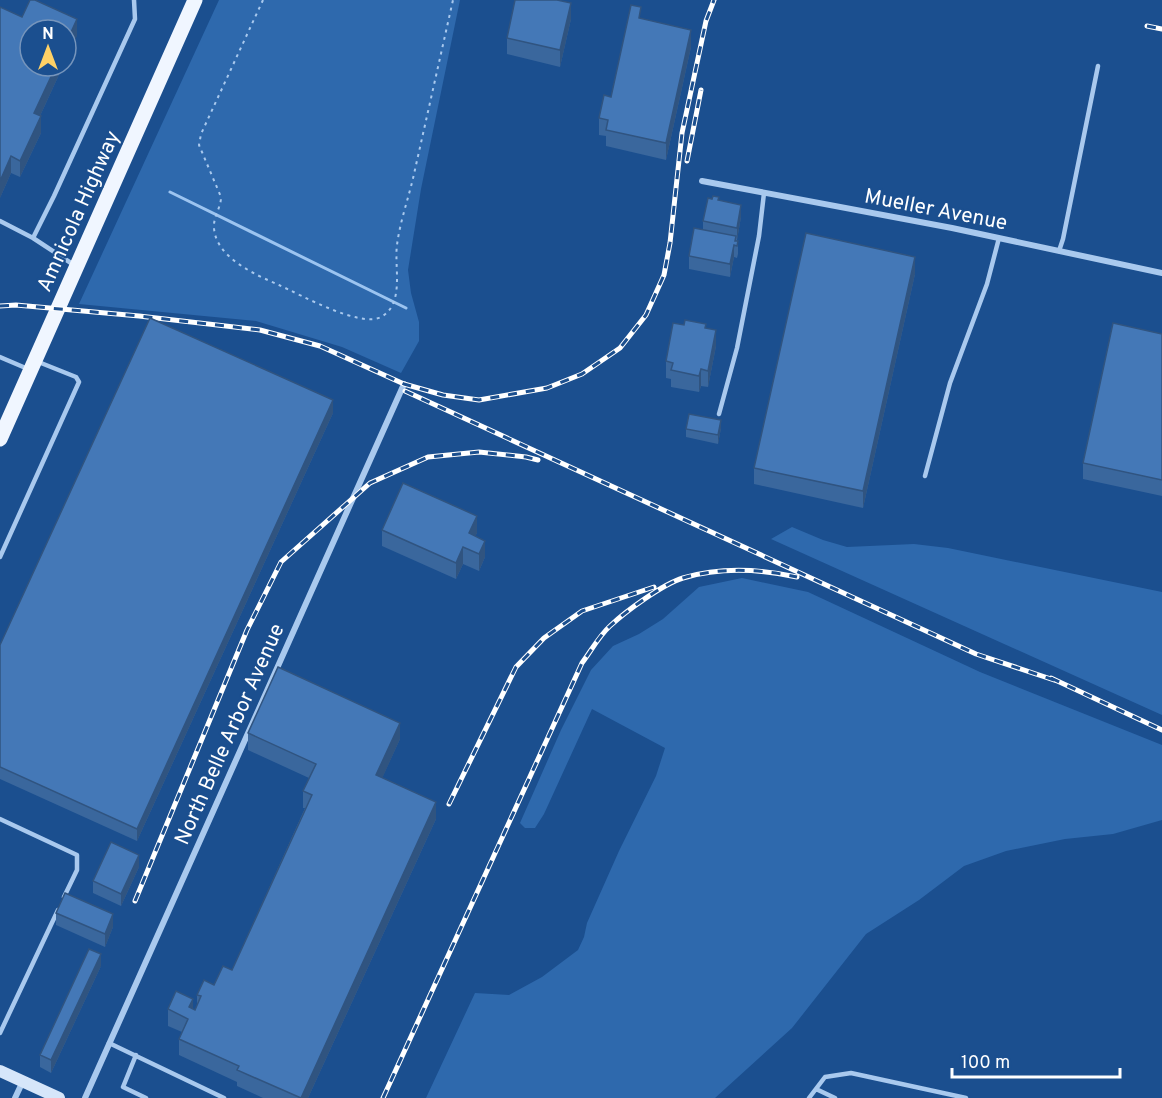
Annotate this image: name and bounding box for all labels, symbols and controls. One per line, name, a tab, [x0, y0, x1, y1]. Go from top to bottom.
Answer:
north arrow	[18, 18, 78, 78]
text: N	[42, 25, 54, 45]
street label: Amnicola Highway	[32, 127, 127, 296]
street label: Mueller Avenue	[862, 183, 1009, 238]
street label: North Belle Arbor Avenue	[169, 620, 291, 849]
scale bar	[952, 1041, 1120, 1079]
text: 100 m	[961, 1052, 1010, 1075]

